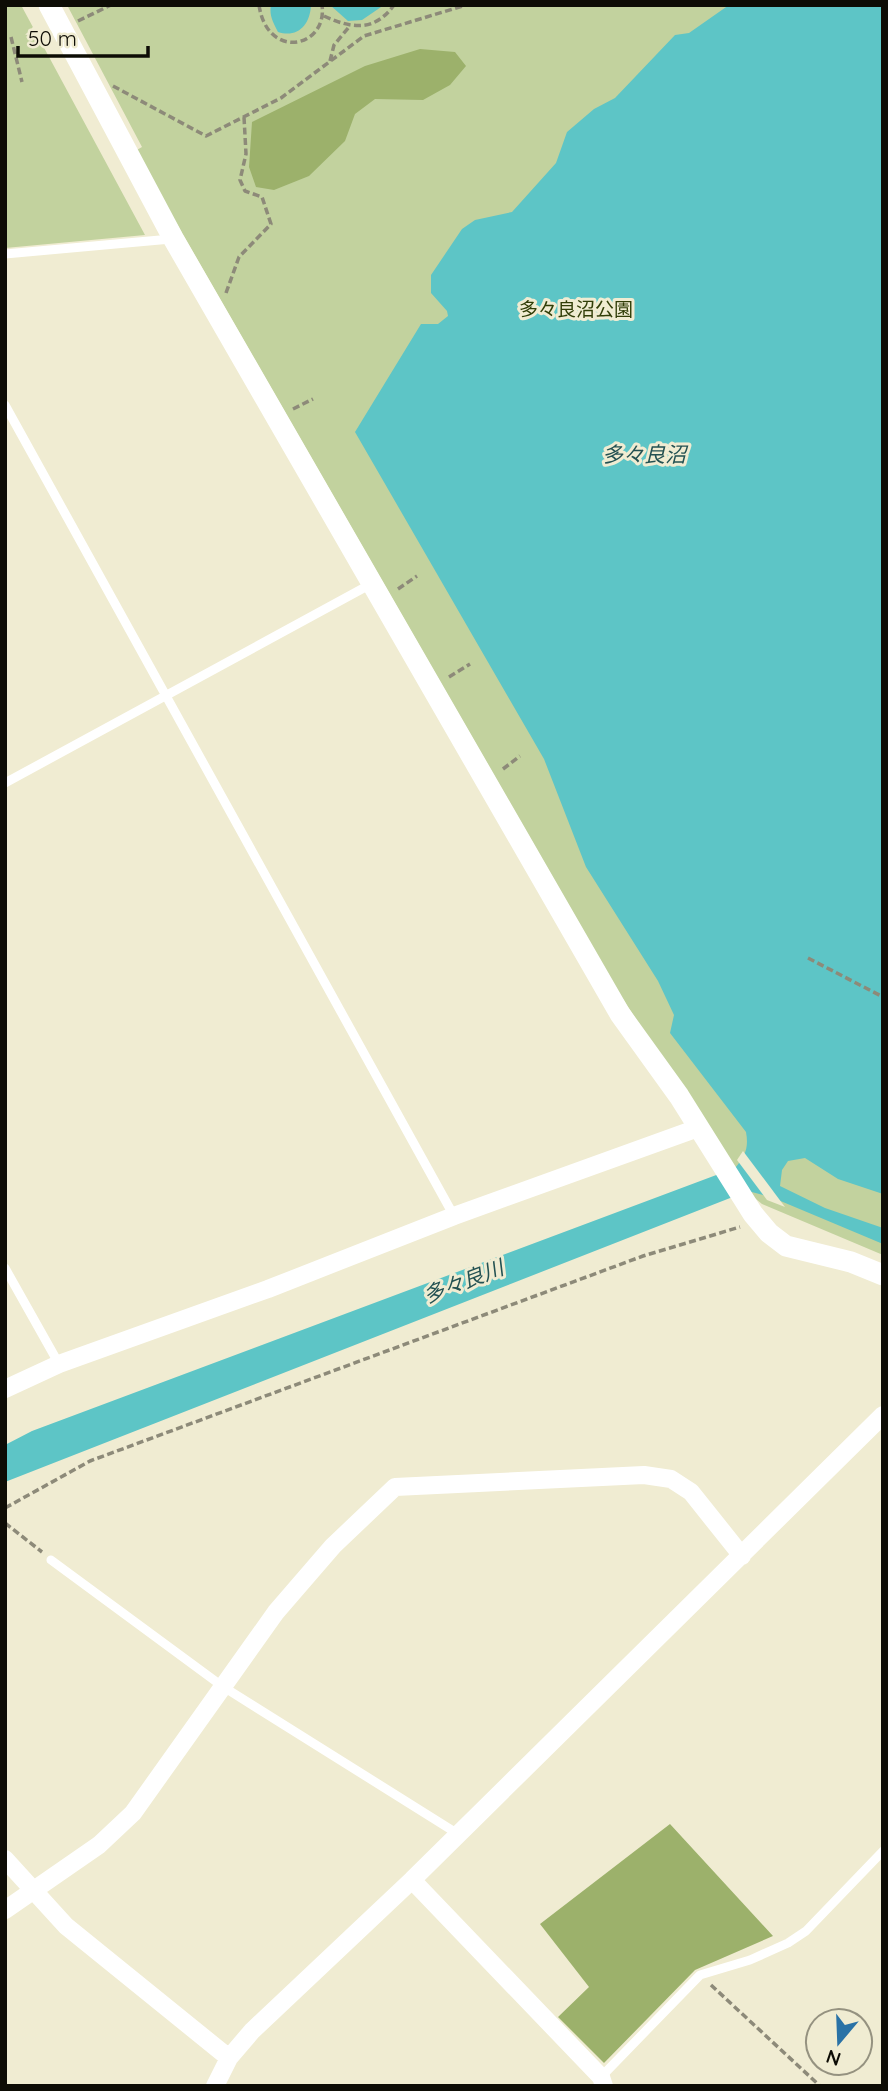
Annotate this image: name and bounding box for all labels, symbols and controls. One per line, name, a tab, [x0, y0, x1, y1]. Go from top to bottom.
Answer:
scale bar	[18, 14, 147, 58]
text: 50 m	[28, 25, 77, 51]
park label: 多々良沼公園	[519, 297, 633, 321]
water label: 多々良沼	[602, 441, 689, 467]
water label: 多々良川	[419, 1253, 509, 1308]
north arrow	[804, 2007, 874, 2077]
text: N	[823, 2044, 844, 2072]

